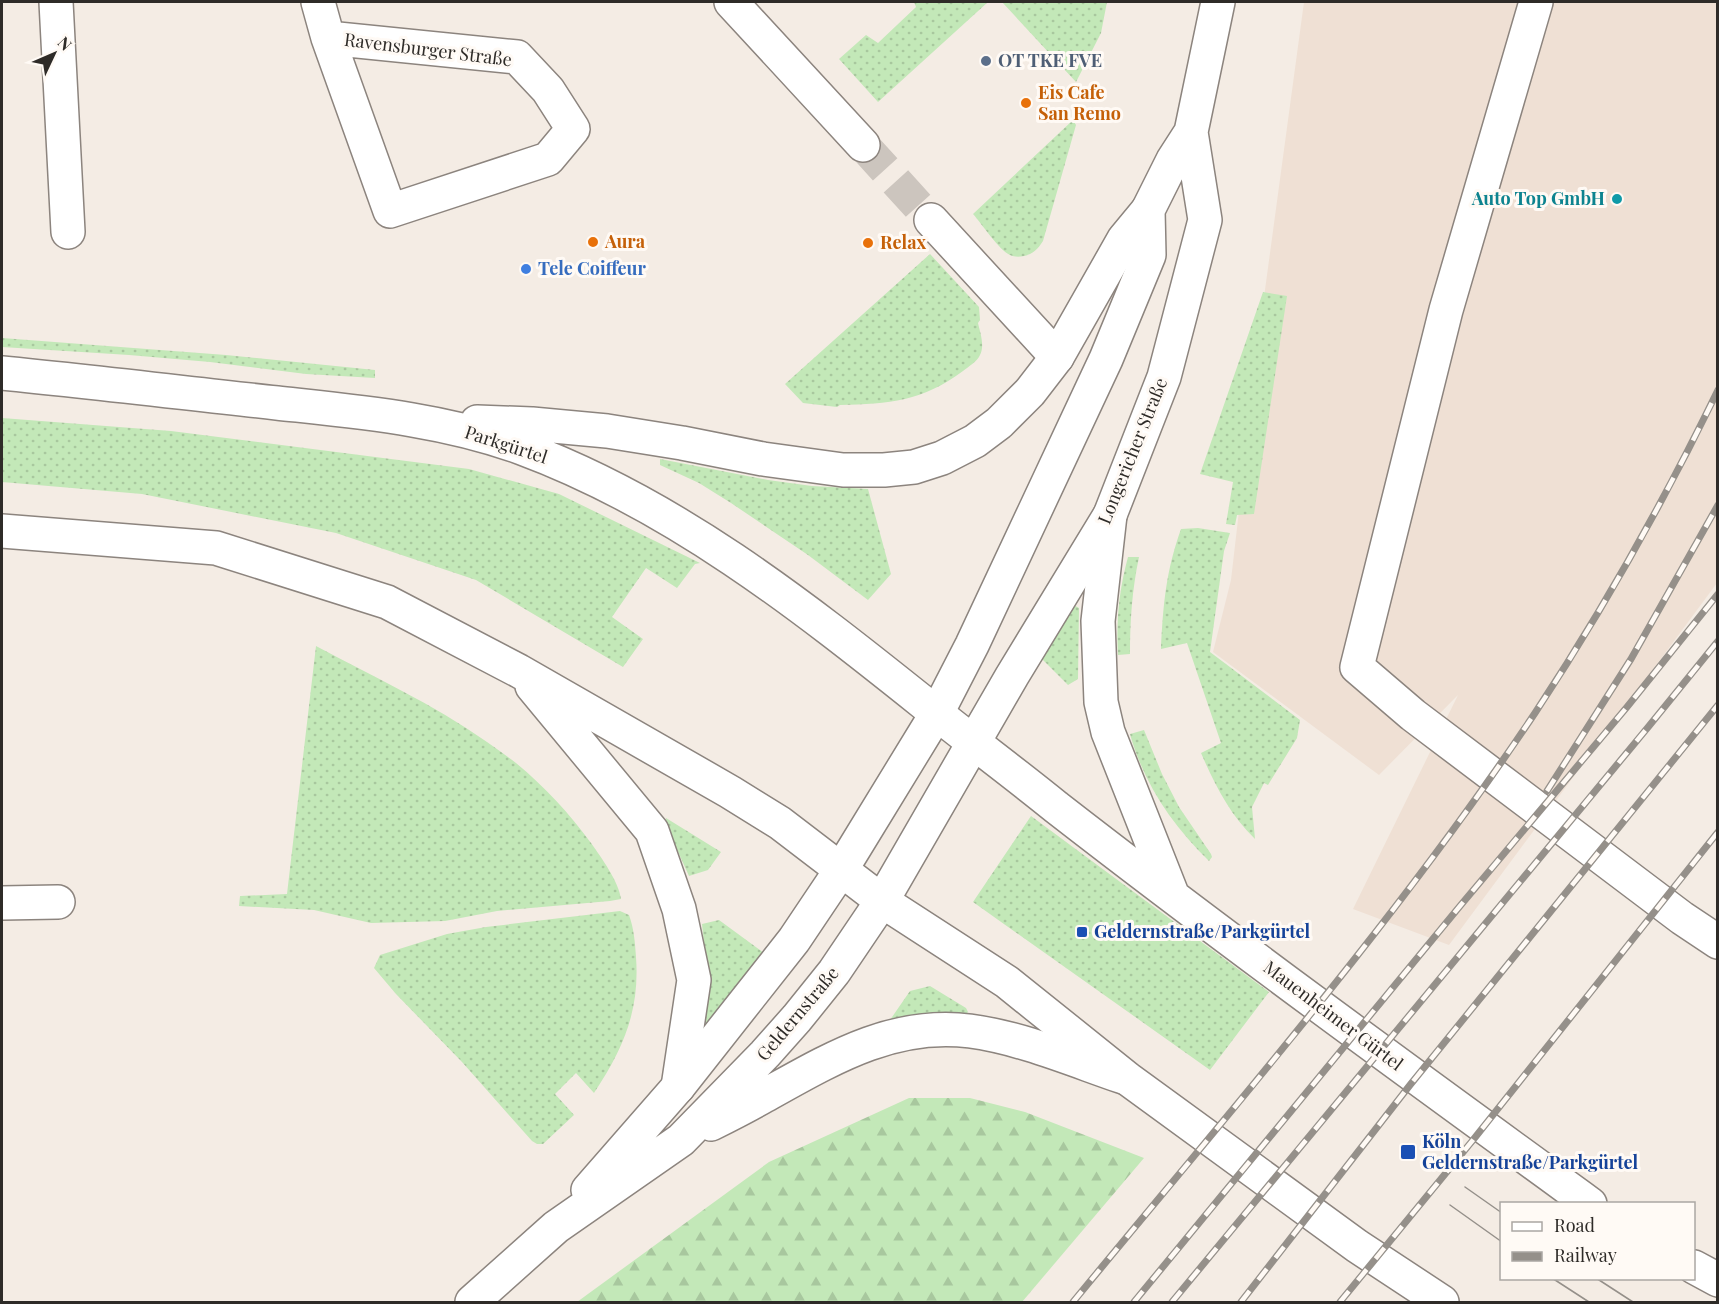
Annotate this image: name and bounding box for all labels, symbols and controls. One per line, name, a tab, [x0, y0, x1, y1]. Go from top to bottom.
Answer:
north arrow	[24, 24, 84, 84]
street label: Ravensburger Straße	[343, 27, 513, 71]
text: N	[54, 32, 77, 55]
place label: OT TKE FVE	[998, 48, 1102, 72]
marker: OT TKE FVE	[979, 54, 993, 68]
place label: Eis Cafe San Remo	[1038, 80, 1121, 125]
marker: Eis Cafe San Remo	[1019, 96, 1033, 110]
place label: Auto Top GmbH	[1471, 186, 1605, 210]
marker: Auto Top GmbH	[1610, 192, 1624, 206]
place label: Aura	[604, 229, 646, 253]
place label: Relax	[880, 230, 926, 254]
marker: Aura	[586, 235, 600, 249]
marker: Relax	[861, 236, 875, 250]
place label: Tele Coiffeur	[538, 256, 646, 280]
marker: Tele Coiffeur	[519, 262, 533, 276]
street label: Longericher Straße	[1092, 374, 1172, 527]
street label: Parkgürtel	[462, 419, 551, 469]
place label: Geldernstraße/Parkgürtel	[1094, 919, 1311, 943]
marker: Geldernstraße/Parkgürtel	[1075, 925, 1089, 939]
street label: Mauenheimer Gürtel	[1259, 955, 1408, 1076]
street label: Geldernstraße	[751, 961, 844, 1066]
place label: Köln Geldernstraße/Parkgürtel	[1422, 1129, 1639, 1174]
marker: Köln Geldernstraße/Parkgürtel	[1399, 1143, 1417, 1161]
legend	[1500, 1202, 1695, 1280]
text: Road	[1554, 1213, 1595, 1237]
text: Railway	[1554, 1243, 1617, 1267]

